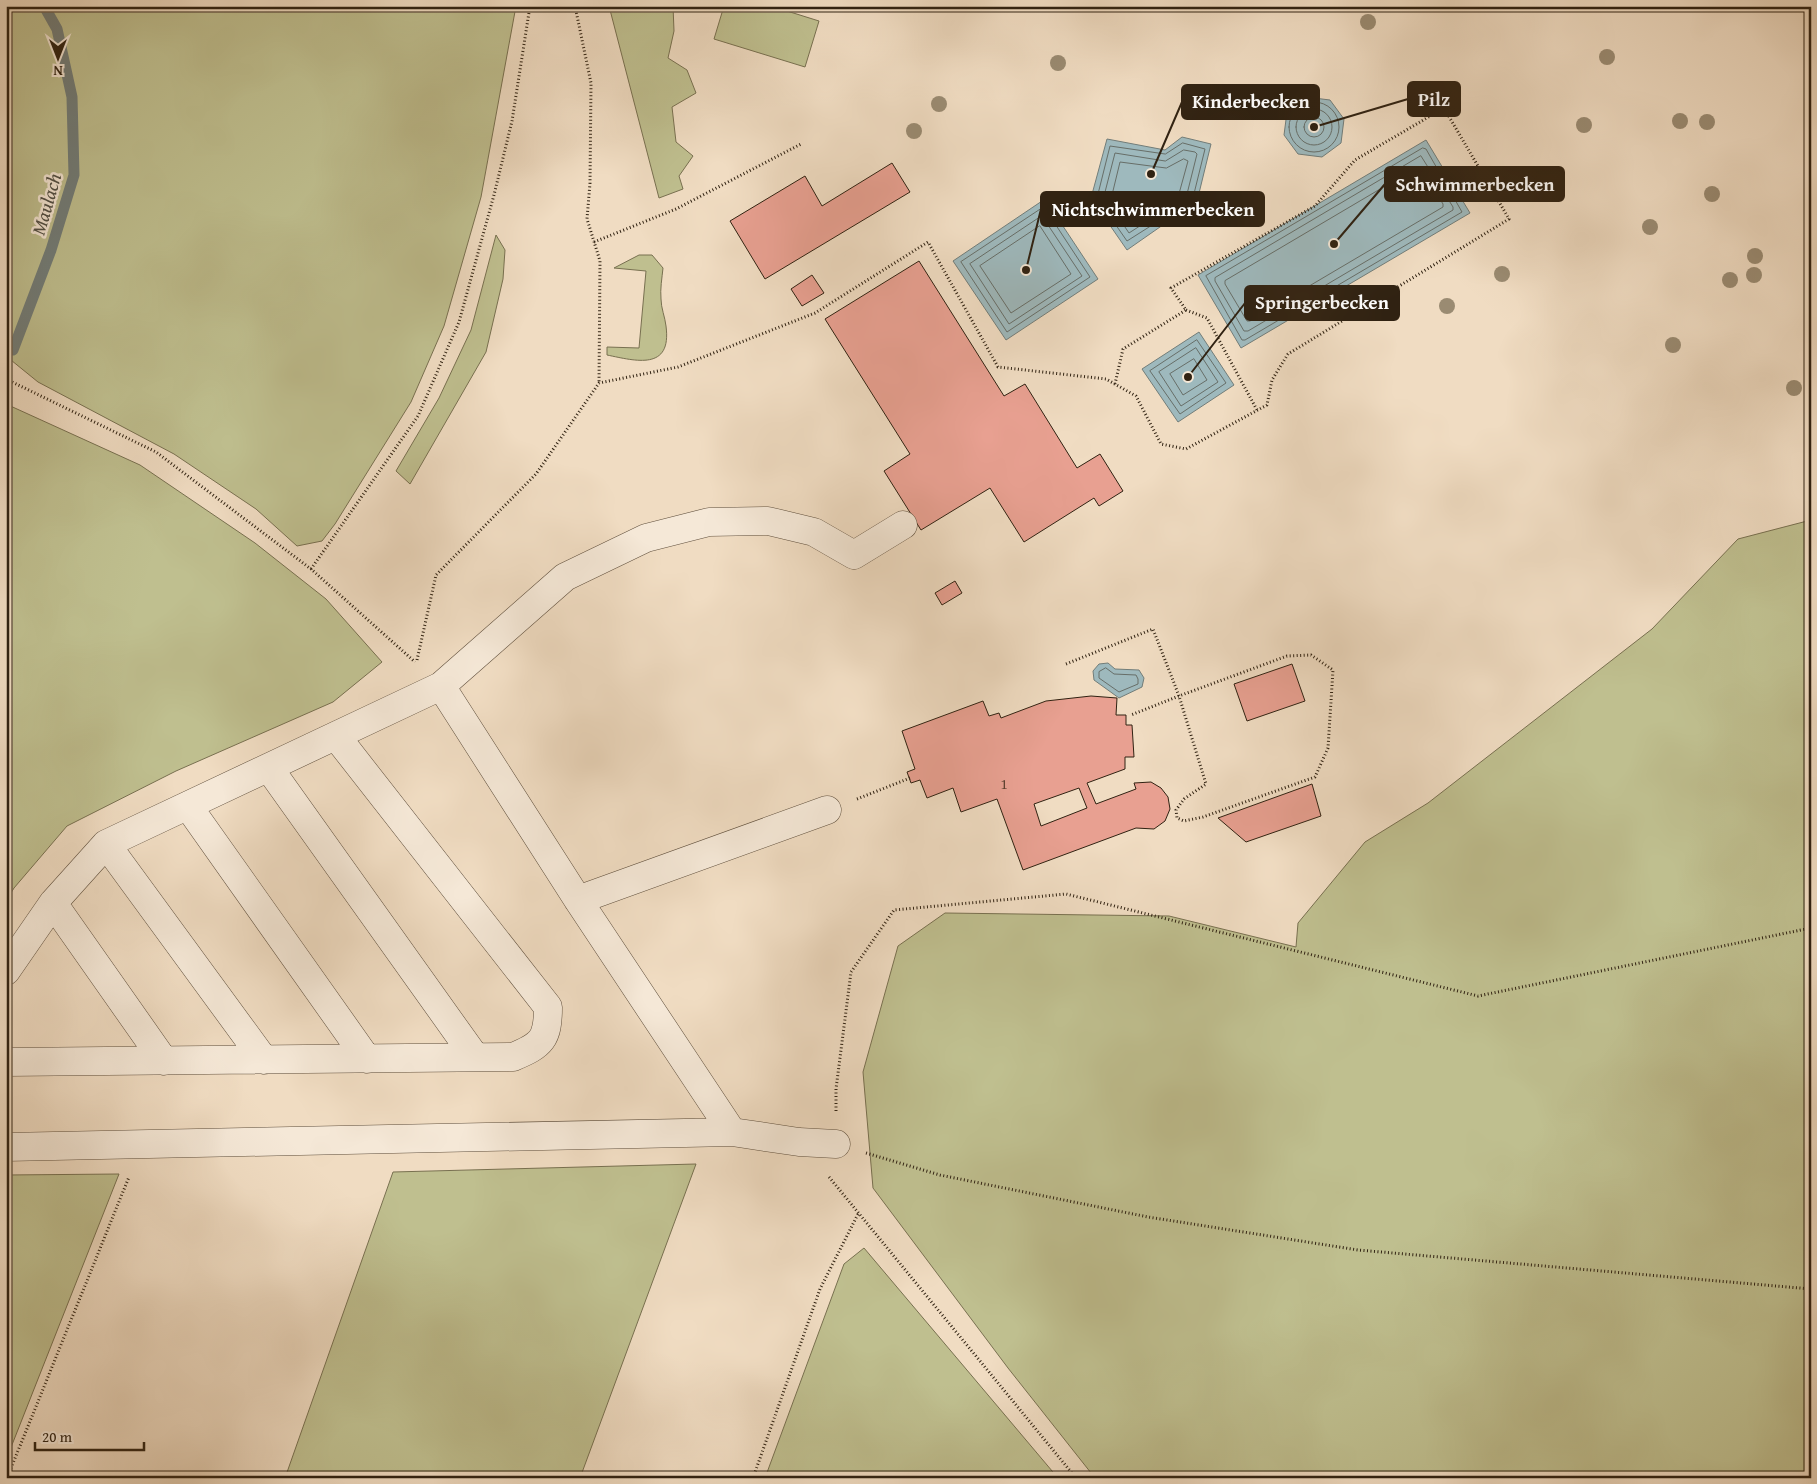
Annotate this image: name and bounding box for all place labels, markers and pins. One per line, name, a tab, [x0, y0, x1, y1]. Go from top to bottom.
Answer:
callout: Pilz	[1408, 82, 1460, 116]
callout: Kinderbecken	[1182, 85, 1319, 119]
callout: Schwimmerbecken	[1385, 167, 1564, 201]
callout: Nichtschwimmerbecken	[1041, 192, 1264, 226]
callout: Springerbecken	[1245, 286, 1399, 320]

